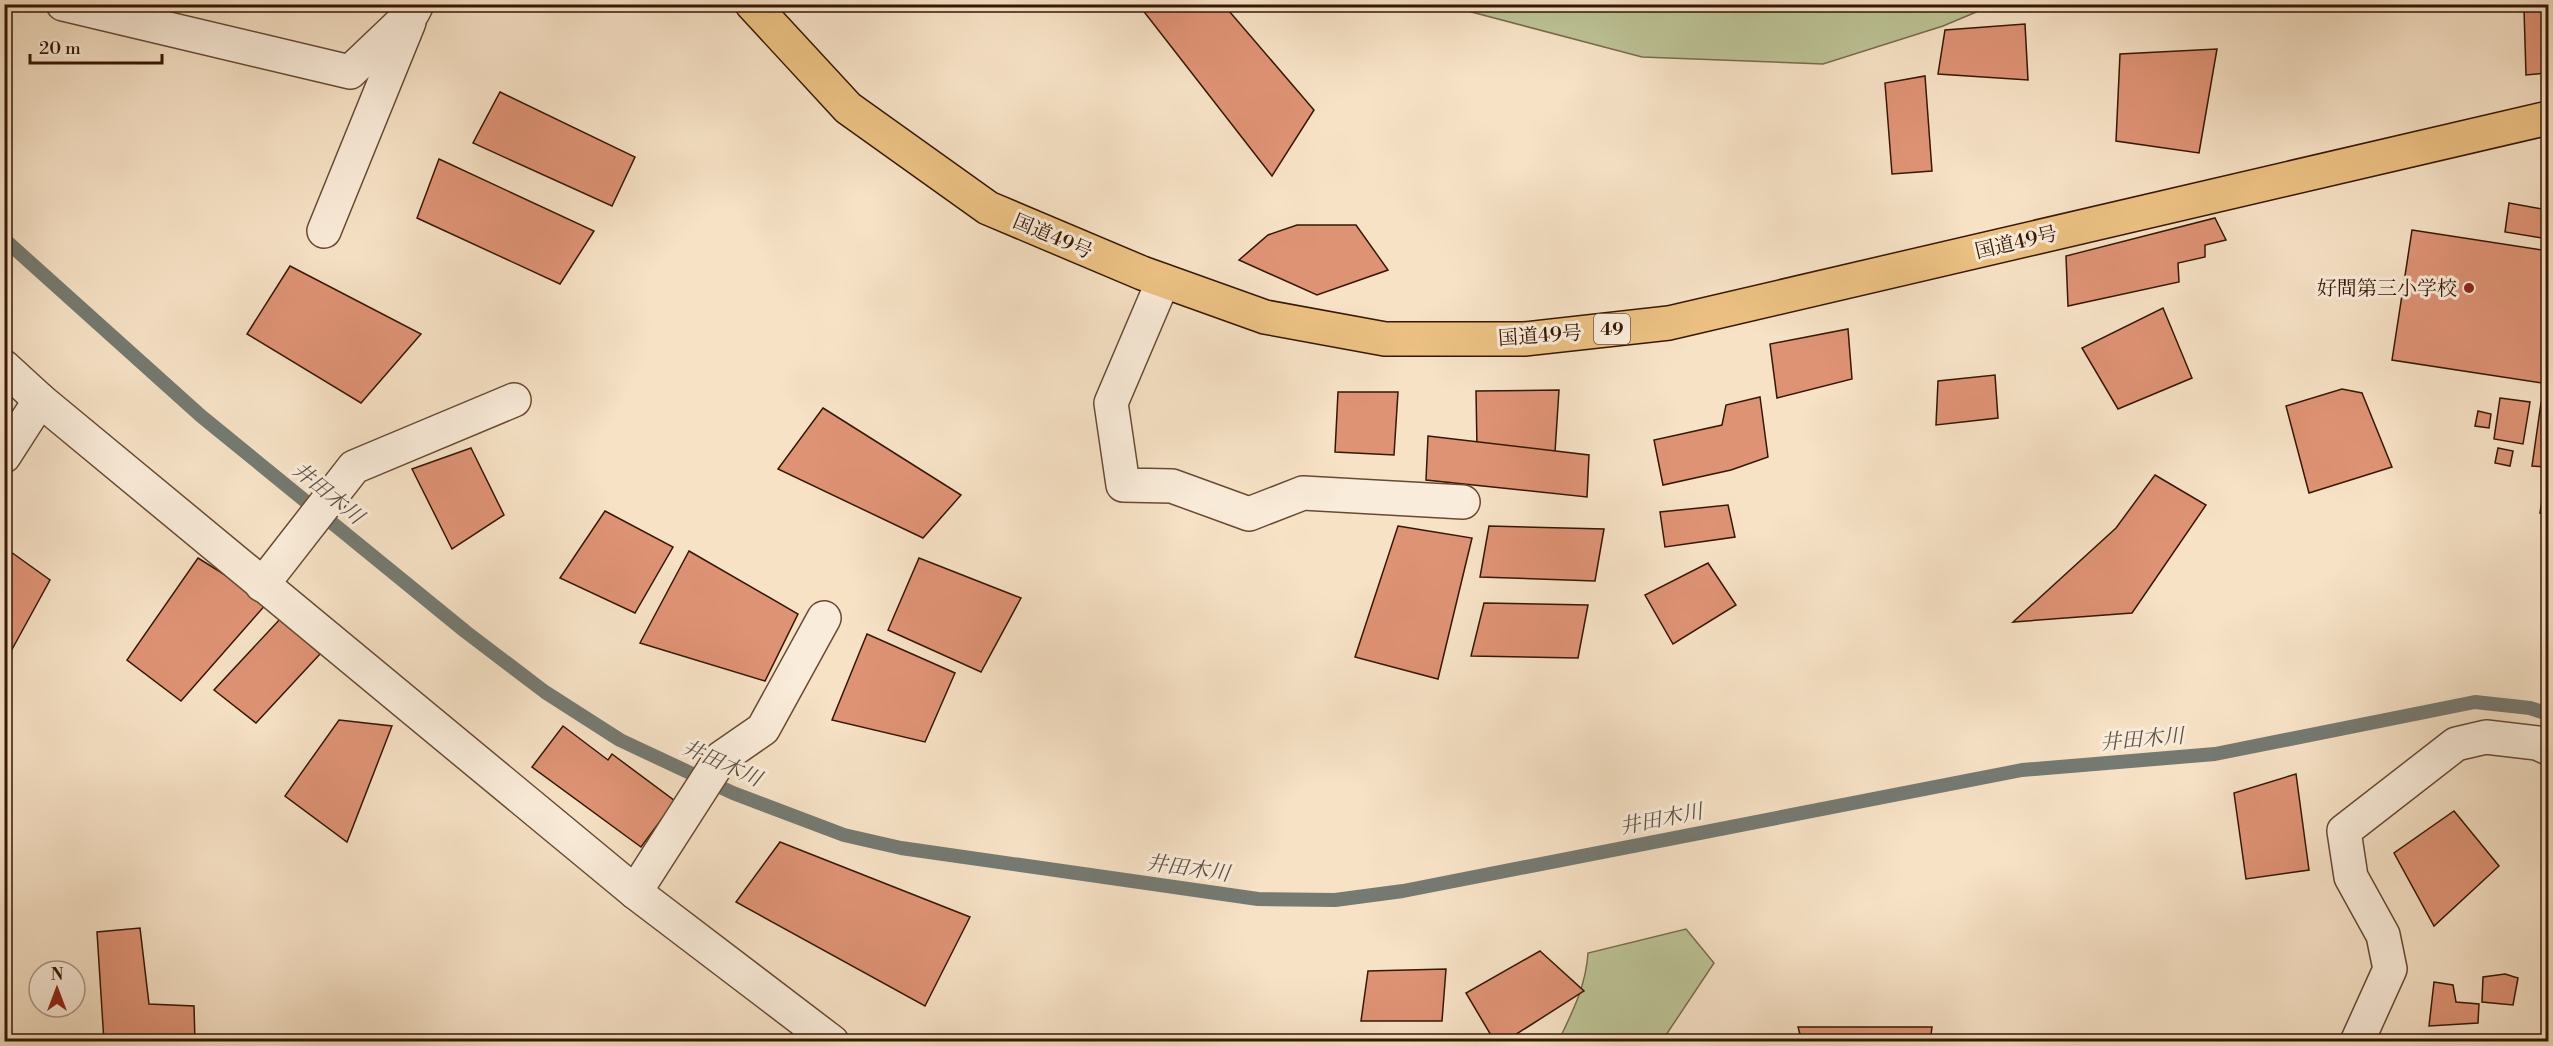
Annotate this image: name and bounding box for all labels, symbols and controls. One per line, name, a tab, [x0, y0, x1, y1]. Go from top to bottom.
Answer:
scale bar	[30, 27, 162, 65]
text: 20 m	[39, 37, 81, 60]
street label: 国道49号	[1009, 209, 1096, 265]
street label: 国道49号	[1973, 222, 2060, 265]
place label: 好間第三小学校	[2317, 277, 2457, 302]
marker: 好間第三小学校	[2462, 281, 2476, 295]
road number: 49	[1594, 314, 1630, 344]
street label: 国道49号	[1497, 321, 1583, 352]
water label: 井田木川	[287, 457, 370, 532]
water label: 井田木川	[2099, 723, 2187, 757]
water label: 井田木川	[678, 735, 767, 794]
water label: 井田木川	[1617, 799, 1707, 841]
water label: 井田木川	[1144, 850, 1233, 888]
north arrow	[27, 959, 87, 1019]
text: N	[51, 965, 64, 985]

